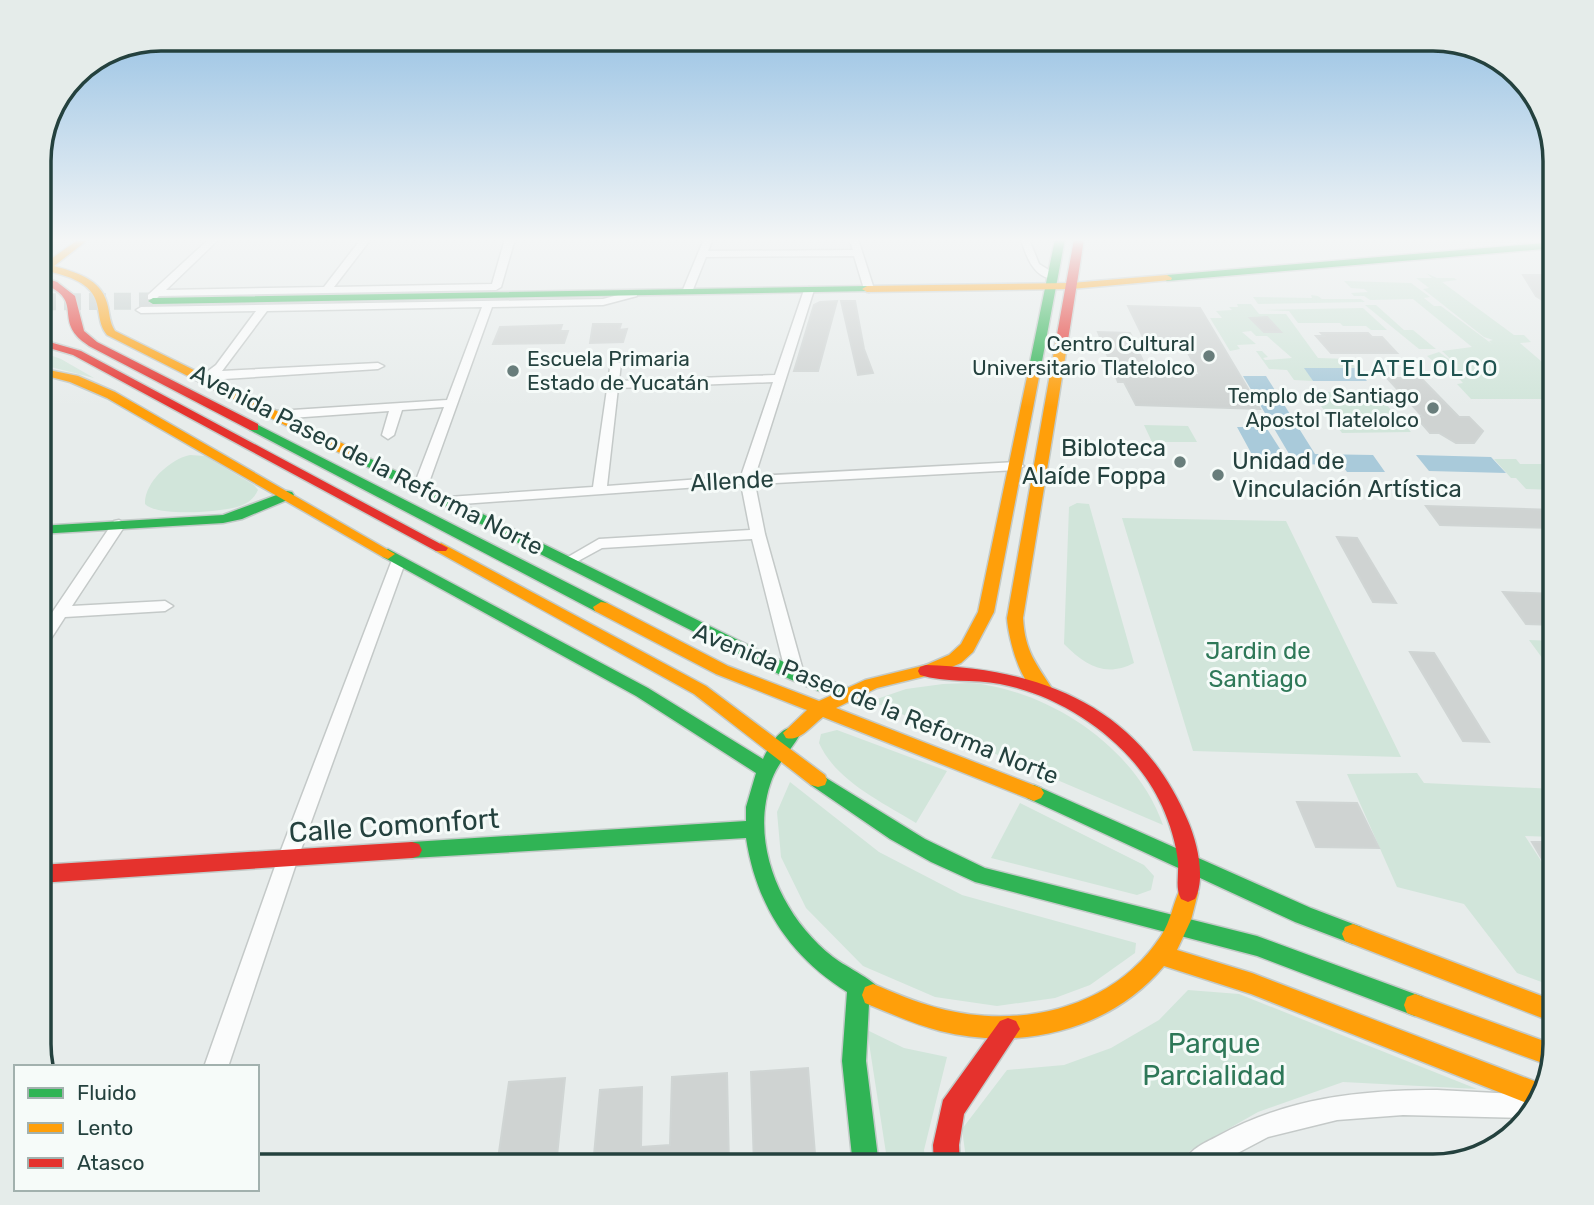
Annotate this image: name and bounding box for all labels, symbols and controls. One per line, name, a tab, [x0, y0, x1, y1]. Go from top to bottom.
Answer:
place label: Centro Cultural Universitario Tlatelolco	[972, 331, 1195, 380]
place label: Escuela Primaria Estado de Yucatán	[527, 346, 709, 395]
marker: Centro Cultural Universitario Tlatelolco	[1201, 348, 1217, 364]
district label: TLATELOLCO	[1340, 354, 1500, 382]
street label: Avenida Paseo de la Reforma Norte	[186, 359, 548, 561]
marker: Escuela Primaria Estado de Yucatán	[505, 363, 521, 379]
place label: Templo de Santiago Apostol Tlatelolco	[1228, 383, 1419, 432]
marker: Templo de Santiago Apostol Tlatelolco	[1425, 400, 1441, 416]
place label: Bibloteca Alaíde Foppa	[1022, 434, 1166, 490]
place label: Unidad de Vinculación Artística	[1232, 447, 1462, 503]
marker: Bibloteca Alaíde Foppa	[1172, 454, 1188, 470]
street label: Allende	[690, 465, 774, 497]
marker: Unidad de Vinculación Artística	[1210, 467, 1226, 483]
street label: Avenida Paseo de la Reforma Norte	[689, 618, 1063, 790]
park label: Jardin de Santiago	[1205, 637, 1311, 693]
street label: Calle Comonfort	[288, 802, 500, 849]
park label: Parque Parcialidad	[1142, 1027, 1286, 1092]
legend	[14, 1065, 259, 1191]
text: Fluido	[77, 1080, 137, 1105]
text: Lento	[77, 1115, 133, 1140]
text: Atasco	[77, 1150, 145, 1175]

